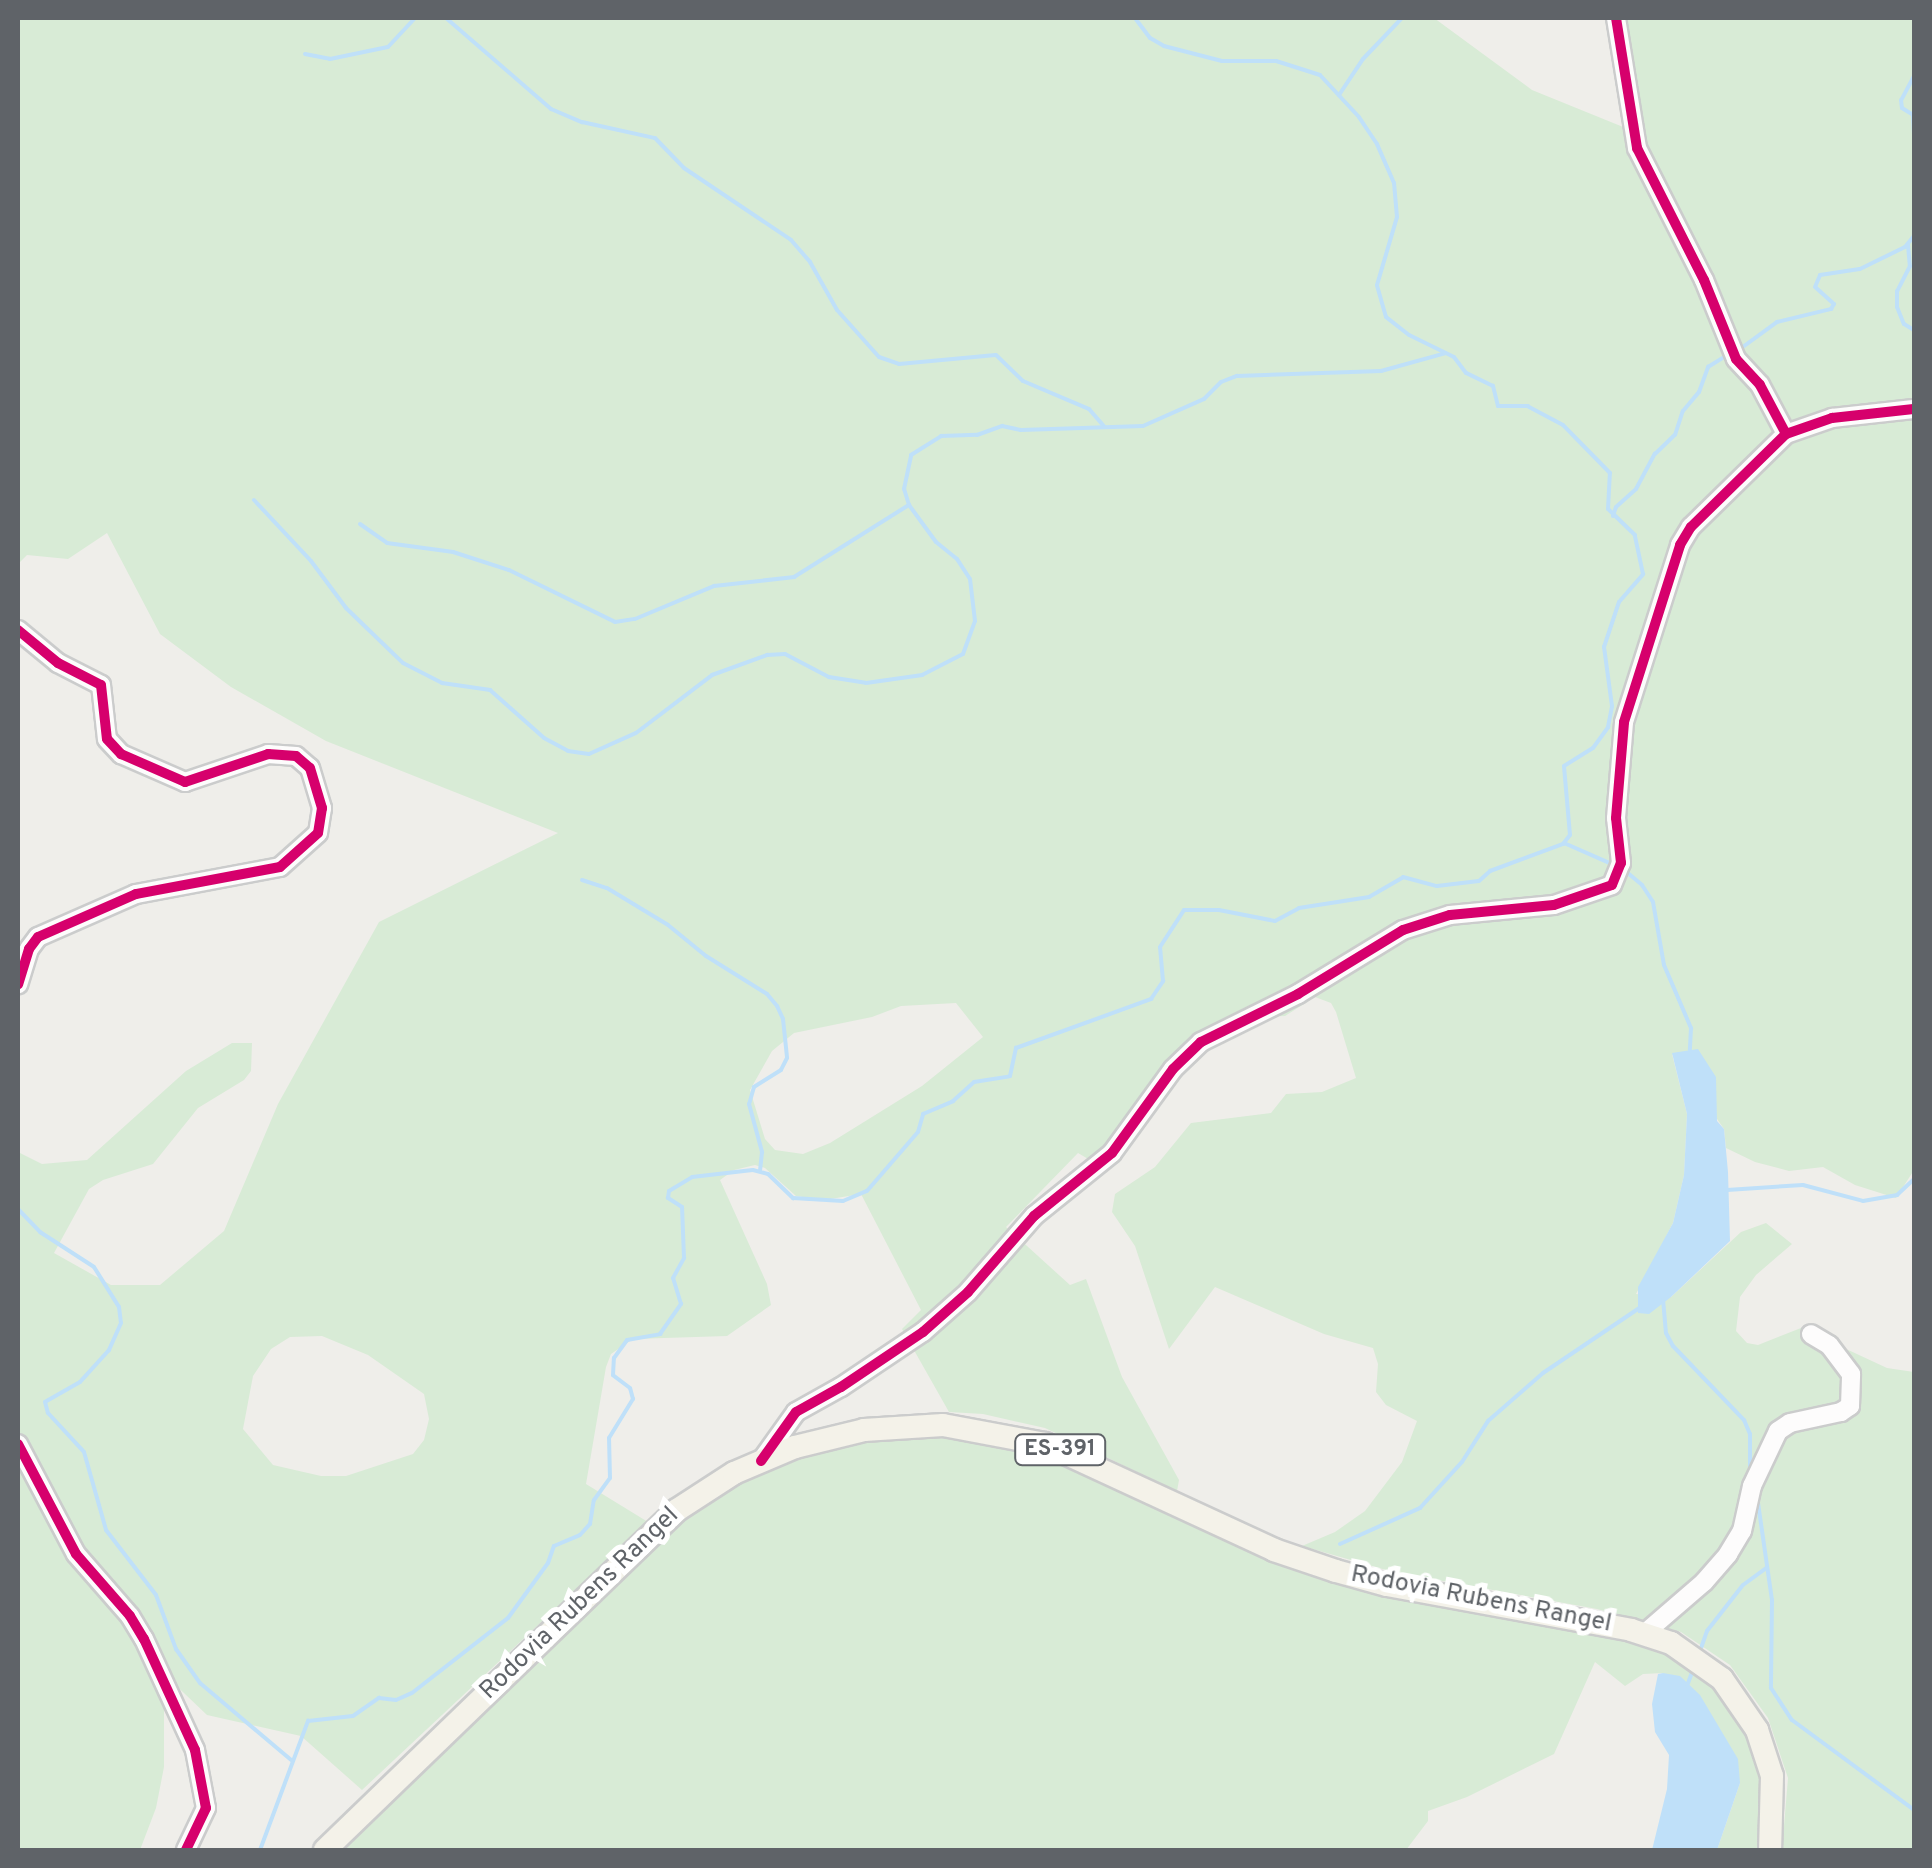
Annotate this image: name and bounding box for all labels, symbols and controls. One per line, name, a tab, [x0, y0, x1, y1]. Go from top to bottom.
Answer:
road number: ES-391	[1012, 1433, 1108, 1467]
street label: Rodovia Rubens Rangel	[474, 1501, 686, 1707]
street label: Rodovia Rubens Rangel	[1348, 1560, 1614, 1640]

